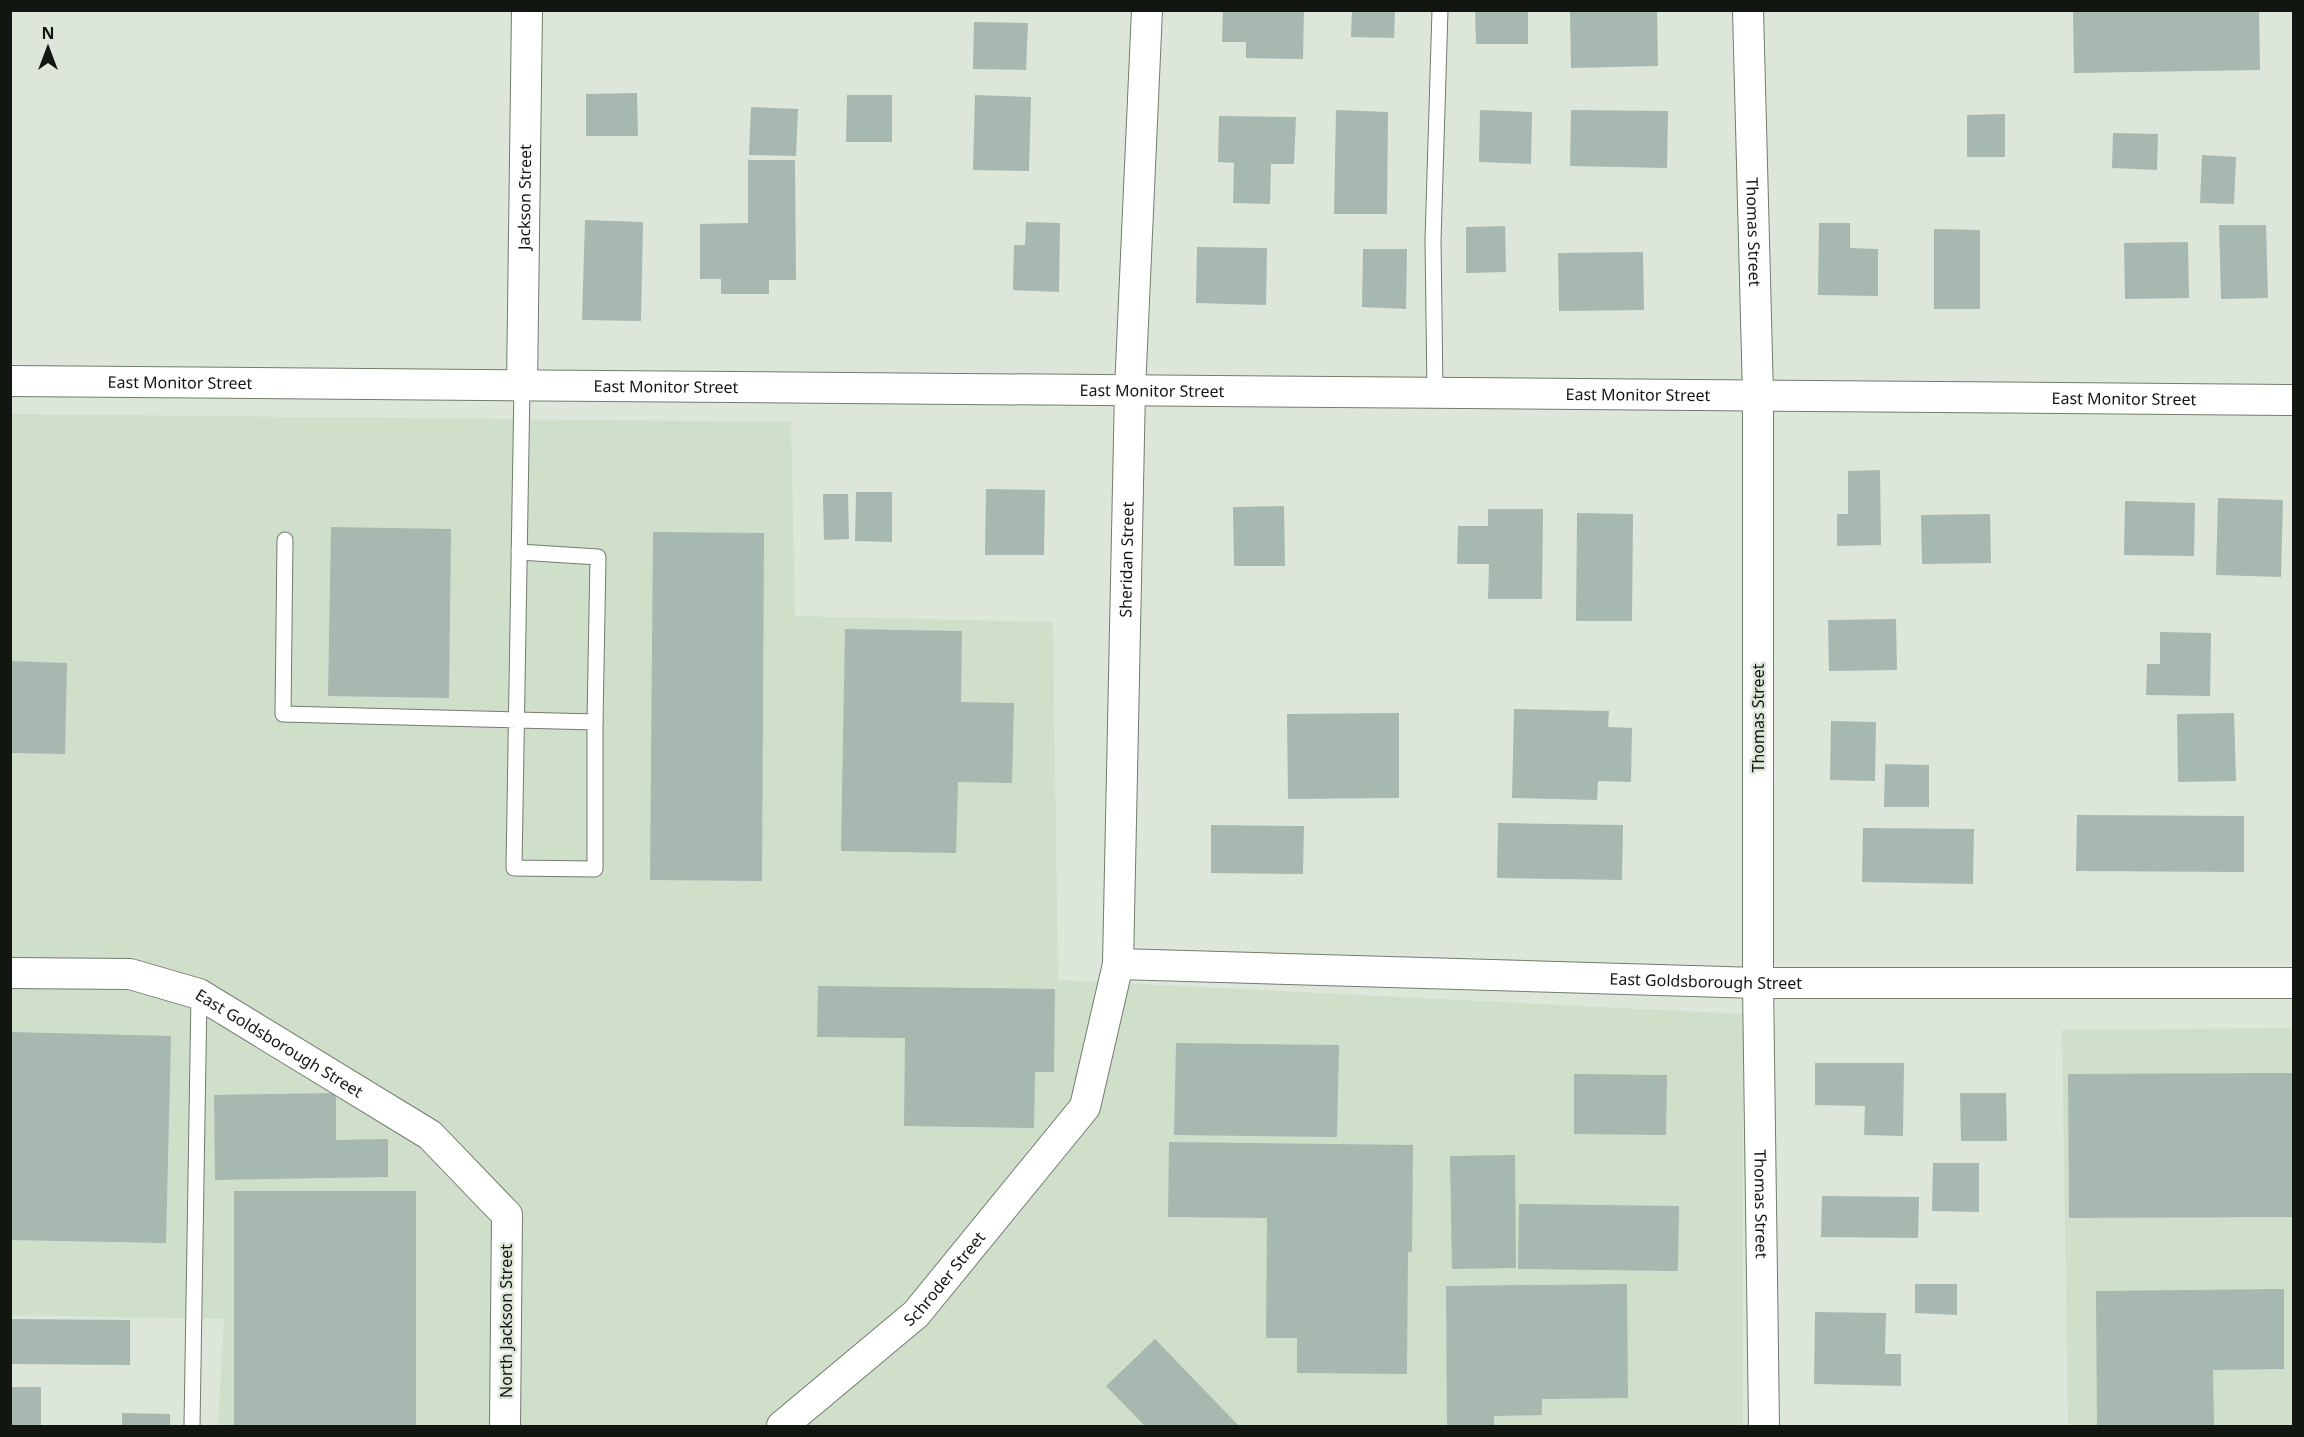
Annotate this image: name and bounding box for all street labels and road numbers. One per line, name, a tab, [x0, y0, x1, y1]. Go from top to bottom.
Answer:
street label: Jackson Street	[513, 144, 536, 252]
street label: Thomas Street	[1741, 177, 1766, 287]
street label: East Monitor Street	[108, 371, 253, 394]
street label: East Monitor Street	[594, 375, 739, 398]
street label: East Monitor Street	[1080, 379, 1225, 402]
street label: East Monitor Street	[1565, 383, 1711, 406]
street label: East Monitor Street	[2051, 387, 2197, 410]
street label: Sheridan Street	[1114, 501, 1139, 618]
street label: Thomas Street	[1747, 663, 1769, 772]
street label: East Goldsborough Street	[1609, 968, 1802, 994]
street label: East Goldsborough Street	[191, 984, 367, 1103]
street label: Thomas Street	[1749, 1149, 1773, 1259]
street label: Schroder Street	[899, 1227, 990, 1331]
street label: North Jackson Street	[495, 1244, 517, 1398]

